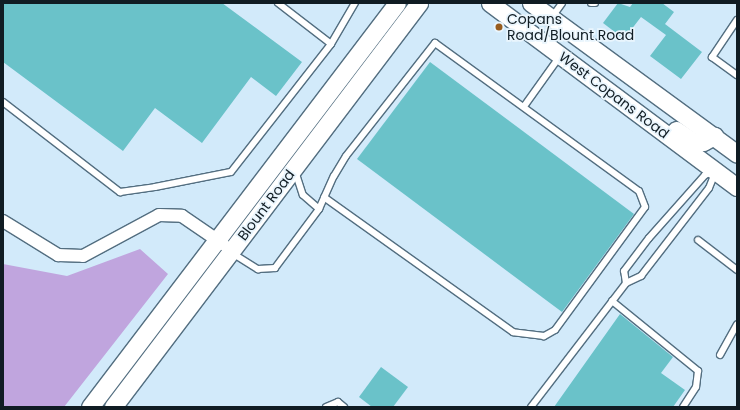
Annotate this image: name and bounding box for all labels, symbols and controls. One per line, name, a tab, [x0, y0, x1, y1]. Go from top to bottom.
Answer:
place label: Copans Road/Blount Road	[507, 11, 634, 44]
marker: Copans Road/Blount Road	[494, 22, 504, 32]
street label: West Copans Road	[556, 48, 672, 142]
street label: Blount Road	[234, 166, 298, 244]

